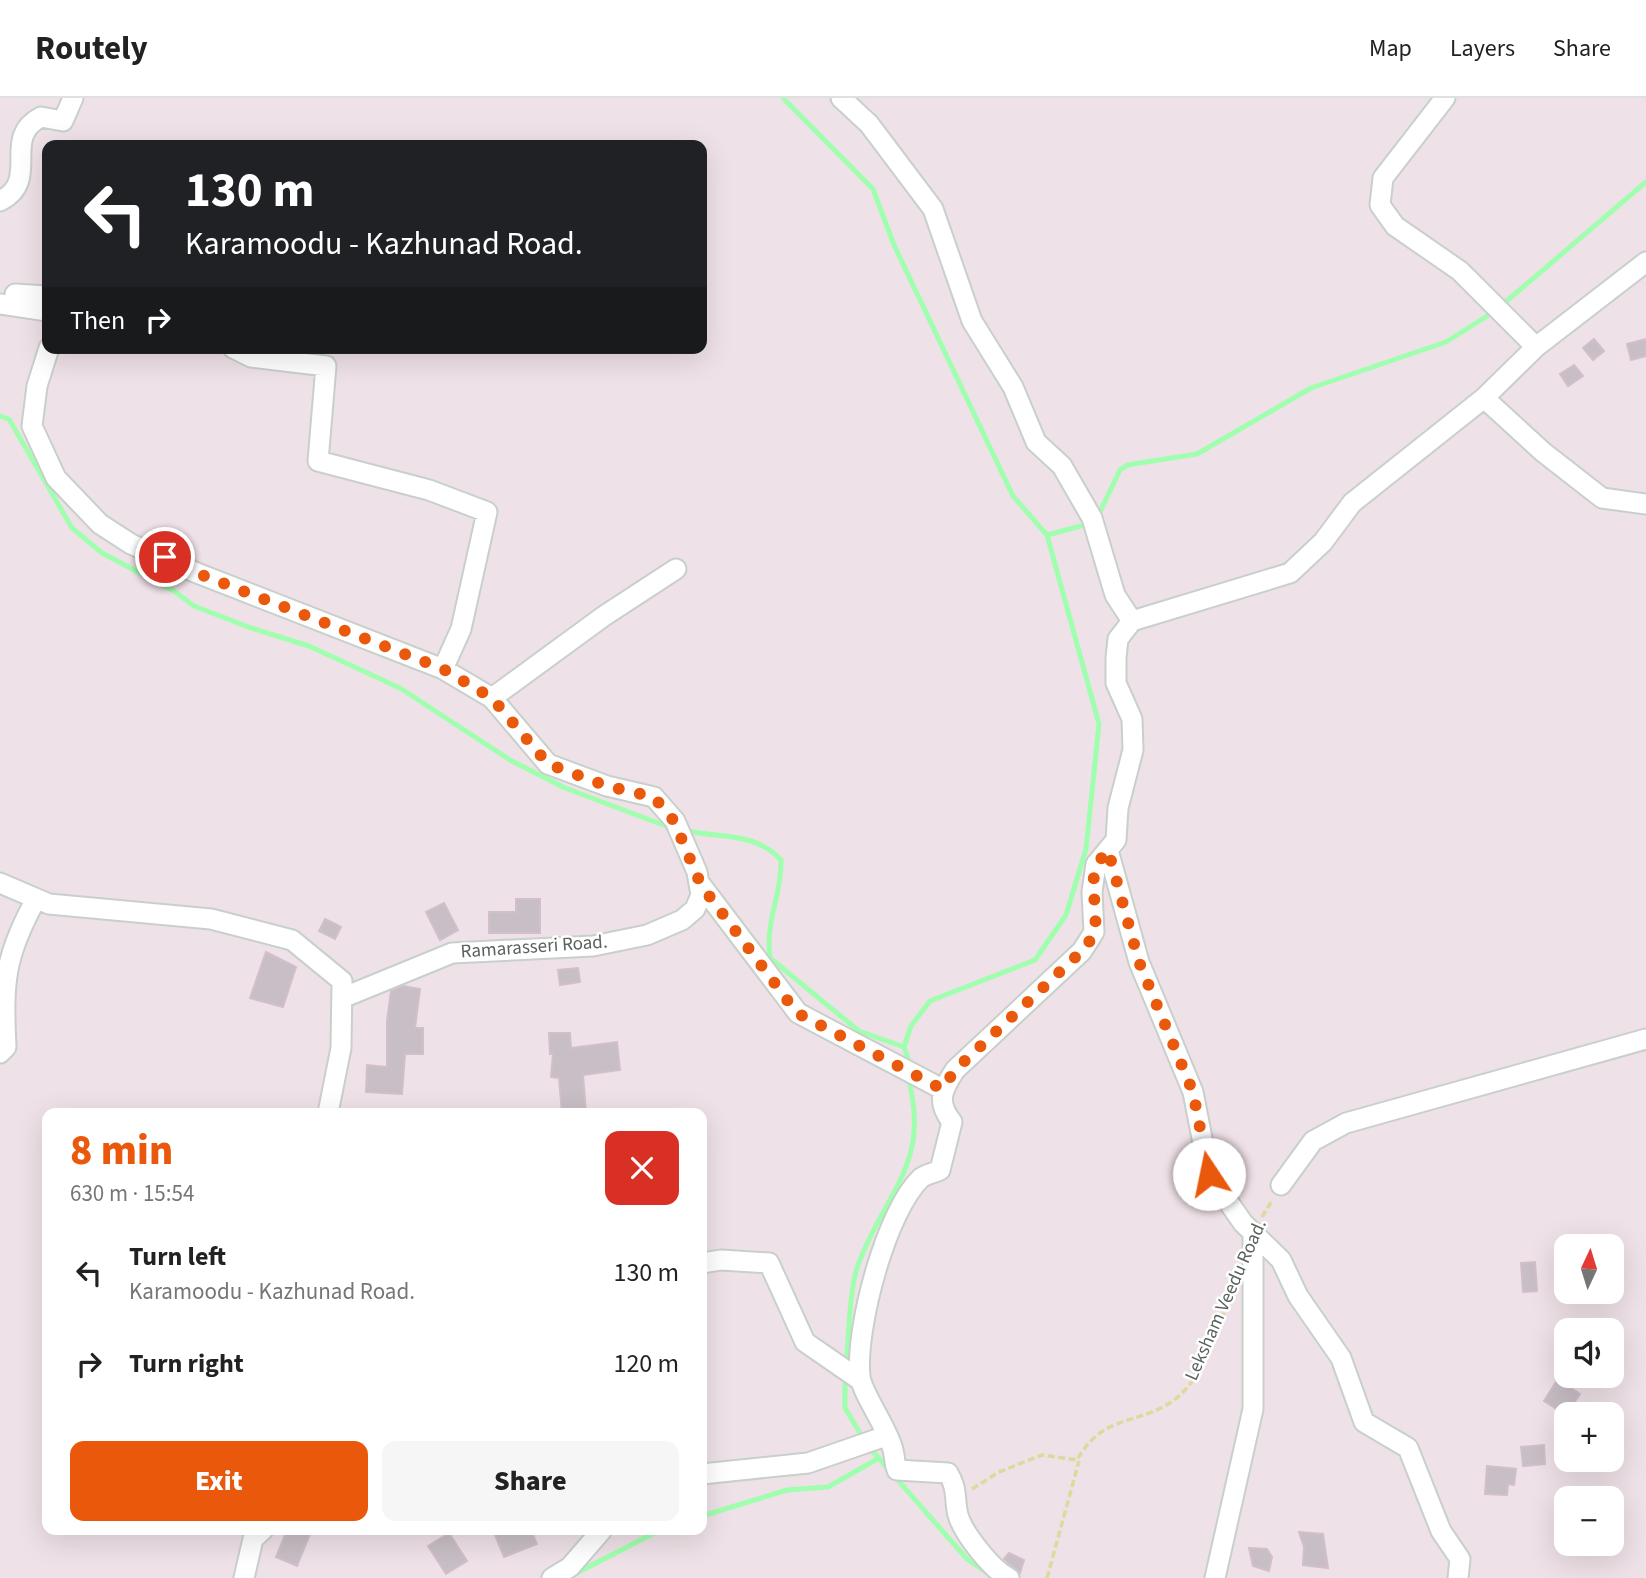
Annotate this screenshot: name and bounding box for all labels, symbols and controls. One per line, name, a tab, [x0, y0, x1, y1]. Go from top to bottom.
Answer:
text: Routely	[35, 25, 148, 72]
text: Map	[1369, 31, 1412, 66]
text: Layers	[1450, 31, 1515, 66]
text: Share	[1553, 31, 1611, 66]
text: 130 m	[185, 156, 314, 226]
icon: left	[70, 168, 161, 259]
text: Karamoodu - Kazhunad Road.	[185, 221, 583, 267]
icon: right	[139, 301, 177, 339]
text: Then	[70, 302, 125, 339]
pin	[135, 527, 195, 587]
icon: arrive	[146, 538, 184, 576]
street label: Ramarasseri Road.	[460, 928, 608, 966]
text: 8 min	[70, 1121, 173, 1181]
button: close	[605, 1131, 679, 1205]
position arrow	[1172, 1137, 1246, 1211]
text: 630 m · 15:54	[70, 1177, 194, 1210]
street label: Leksham Veedu Road.	[1178, 1215, 1274, 1385]
north arrow	[1554, 1234, 1624, 1304]
map controls	[1554, 1234, 1624, 1556]
text: Turn left	[129, 1238, 226, 1275]
icon: left	[70, 1254, 108, 1292]
text: 130 m	[613, 1254, 679, 1291]
text: Karamoodu - Kazhunad Road.	[129, 1275, 415, 1308]
button: sound	[1554, 1318, 1624, 1388]
icon: right	[70, 1345, 108, 1383]
text: Turn right	[129, 1345, 244, 1382]
text: 120 m	[613, 1345, 679, 1382]
button: +	[1554, 1402, 1624, 1472]
button: Exit	[70, 1441, 368, 1521]
button: Share	[382, 1441, 679, 1521]
button: −	[1554, 1486, 1624, 1556]

